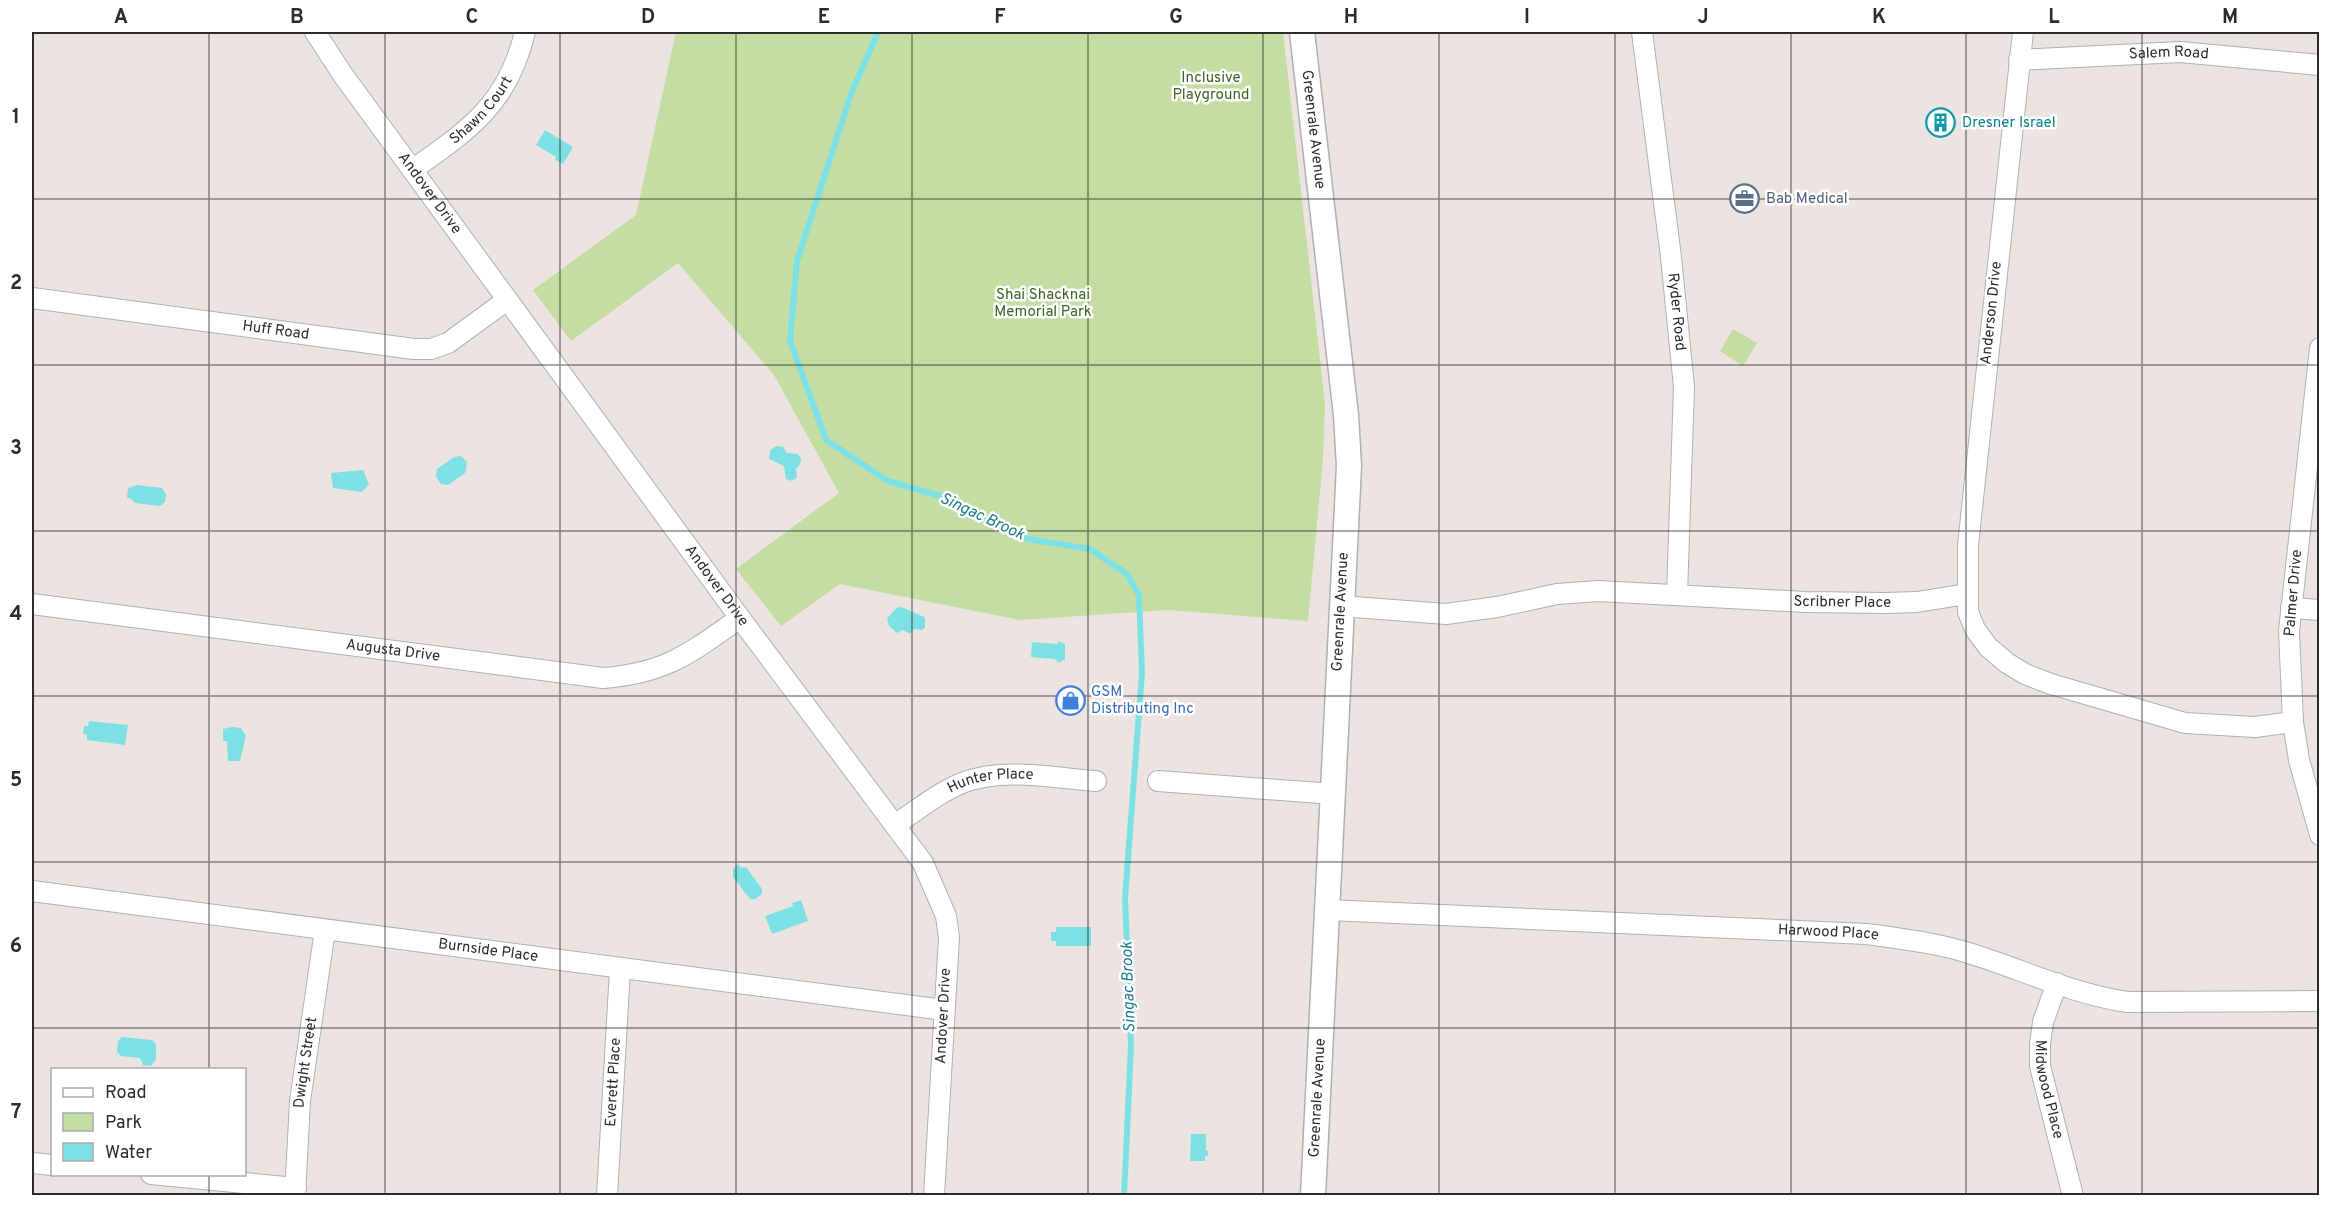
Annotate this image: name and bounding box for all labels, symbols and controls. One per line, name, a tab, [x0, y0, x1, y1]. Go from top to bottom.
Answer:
text: A	[114, 5, 128, 31]
text: B	[290, 5, 304, 31]
text: C	[466, 5, 478, 31]
text: D	[641, 5, 655, 31]
text: E	[818, 5, 830, 31]
text: F	[994, 5, 1006, 31]
text: G	[1169, 5, 1183, 31]
text: H	[1344, 5, 1358, 31]
text: I	[1524, 5, 1530, 31]
text: J	[1697, 5, 1709, 31]
text: K	[1872, 5, 1886, 31]
text: L	[2048, 5, 2060, 31]
text: M	[2222, 5, 2238, 31]
street label: Salem Road	[2128, 42, 2210, 64]
park label: Inclusive Playground	[1172, 69, 1250, 105]
street label: Greenrale Avenue	[1297, 69, 1329, 190]
street label: Shawn Court	[446, 73, 517, 149]
text: 1	[12, 105, 20, 131]
building icon: Dresner Israel	[1925, 107, 1957, 139]
place label: Dresner Israel	[1962, 114, 2056, 133]
street label: Andover Drive	[393, 149, 466, 238]
office icon: Bab Medical	[1729, 183, 1761, 215]
place label: Bab Medical	[1766, 190, 1848, 209]
street label: Anderson Drive	[1977, 260, 2007, 366]
text: 2	[10, 271, 22, 297]
street label: Ryder Road	[1663, 272, 1690, 352]
park label: Shai Shacknai Memorial Park	[994, 286, 1092, 322]
street label: Huff Road	[241, 317, 310, 344]
text: 3	[10, 436, 22, 462]
water label: Singac Brook	[936, 489, 1028, 546]
street label: Andover Drive	[680, 541, 753, 630]
street label: Palmer Drive	[2281, 549, 2307, 637]
street label: Greenrale Avenue	[1328, 552, 1354, 672]
street label: Scribner Place	[1793, 592, 1892, 613]
text: 4	[10, 602, 22, 628]
street label: Augusta Drive	[345, 635, 441, 666]
place label: GSM Distributing Inc	[1091, 683, 1194, 719]
shop icon: GSM Distributing Inc	[1054, 685, 1086, 717]
street label: Hunter Place	[944, 765, 1034, 798]
text: 5	[10, 768, 22, 794]
street label: Harwood Place	[1778, 921, 1880, 945]
text: 6	[10, 934, 22, 960]
street label: Burnside Place	[437, 935, 539, 966]
water label: Singac Brook	[1117, 940, 1141, 1033]
street label: Andover Drive	[932, 967, 956, 1065]
street label: Dwight Street	[290, 1016, 322, 1109]
street label: Everett Place	[601, 1037, 626, 1127]
street label: Greenrale Avenue	[1305, 1038, 1331, 1158]
street label: Midwood Place	[2030, 1040, 2068, 1141]
legend	[51, 1068, 246, 1176]
text: Road	[105, 1082, 147, 1105]
text: 7	[11, 1100, 21, 1126]
text: Park	[105, 1112, 142, 1135]
text: Water	[105, 1142, 152, 1165]

